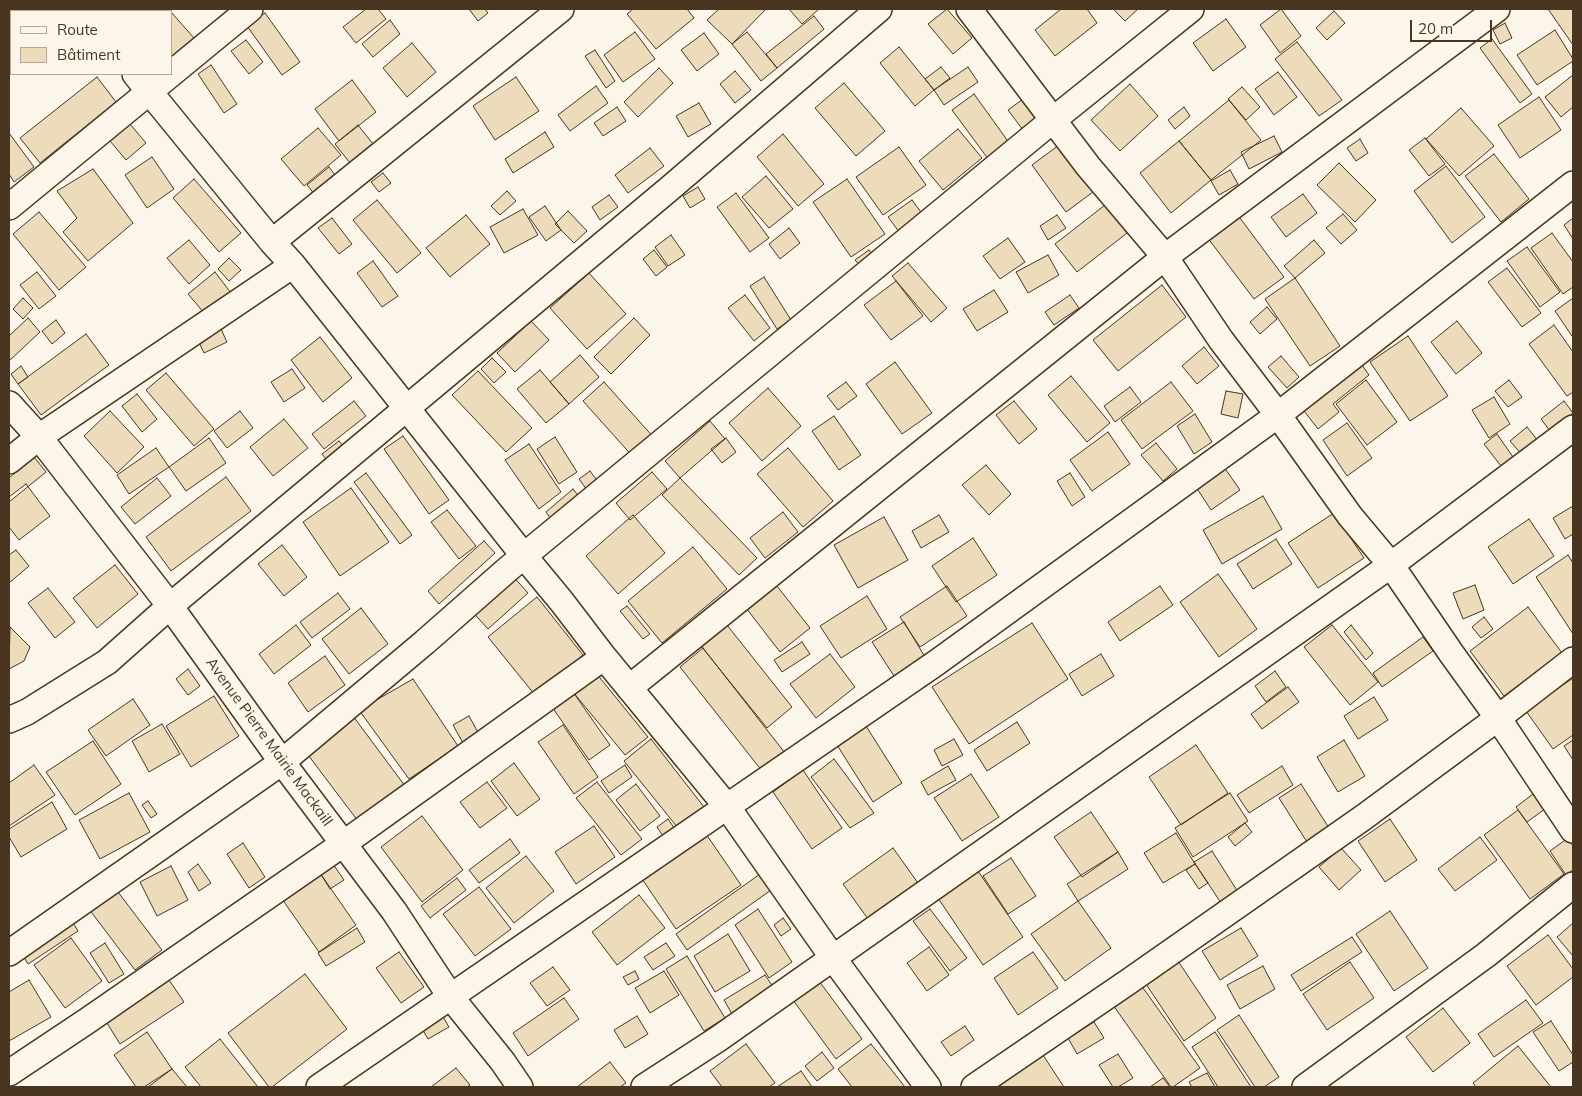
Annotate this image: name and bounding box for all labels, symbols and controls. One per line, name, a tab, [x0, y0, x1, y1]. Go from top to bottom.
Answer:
legend	[10, 10, 172, 75]
scale bar	[1412, 10, 1494, 42]
text: 20 m	[1418, 19, 1453, 38]
text: Route	[57, 20, 98, 39]
text: Bâtiment	[57, 45, 120, 64]
street label: Avenue Pierre Mairie Mackaill	[202, 654, 336, 830]

